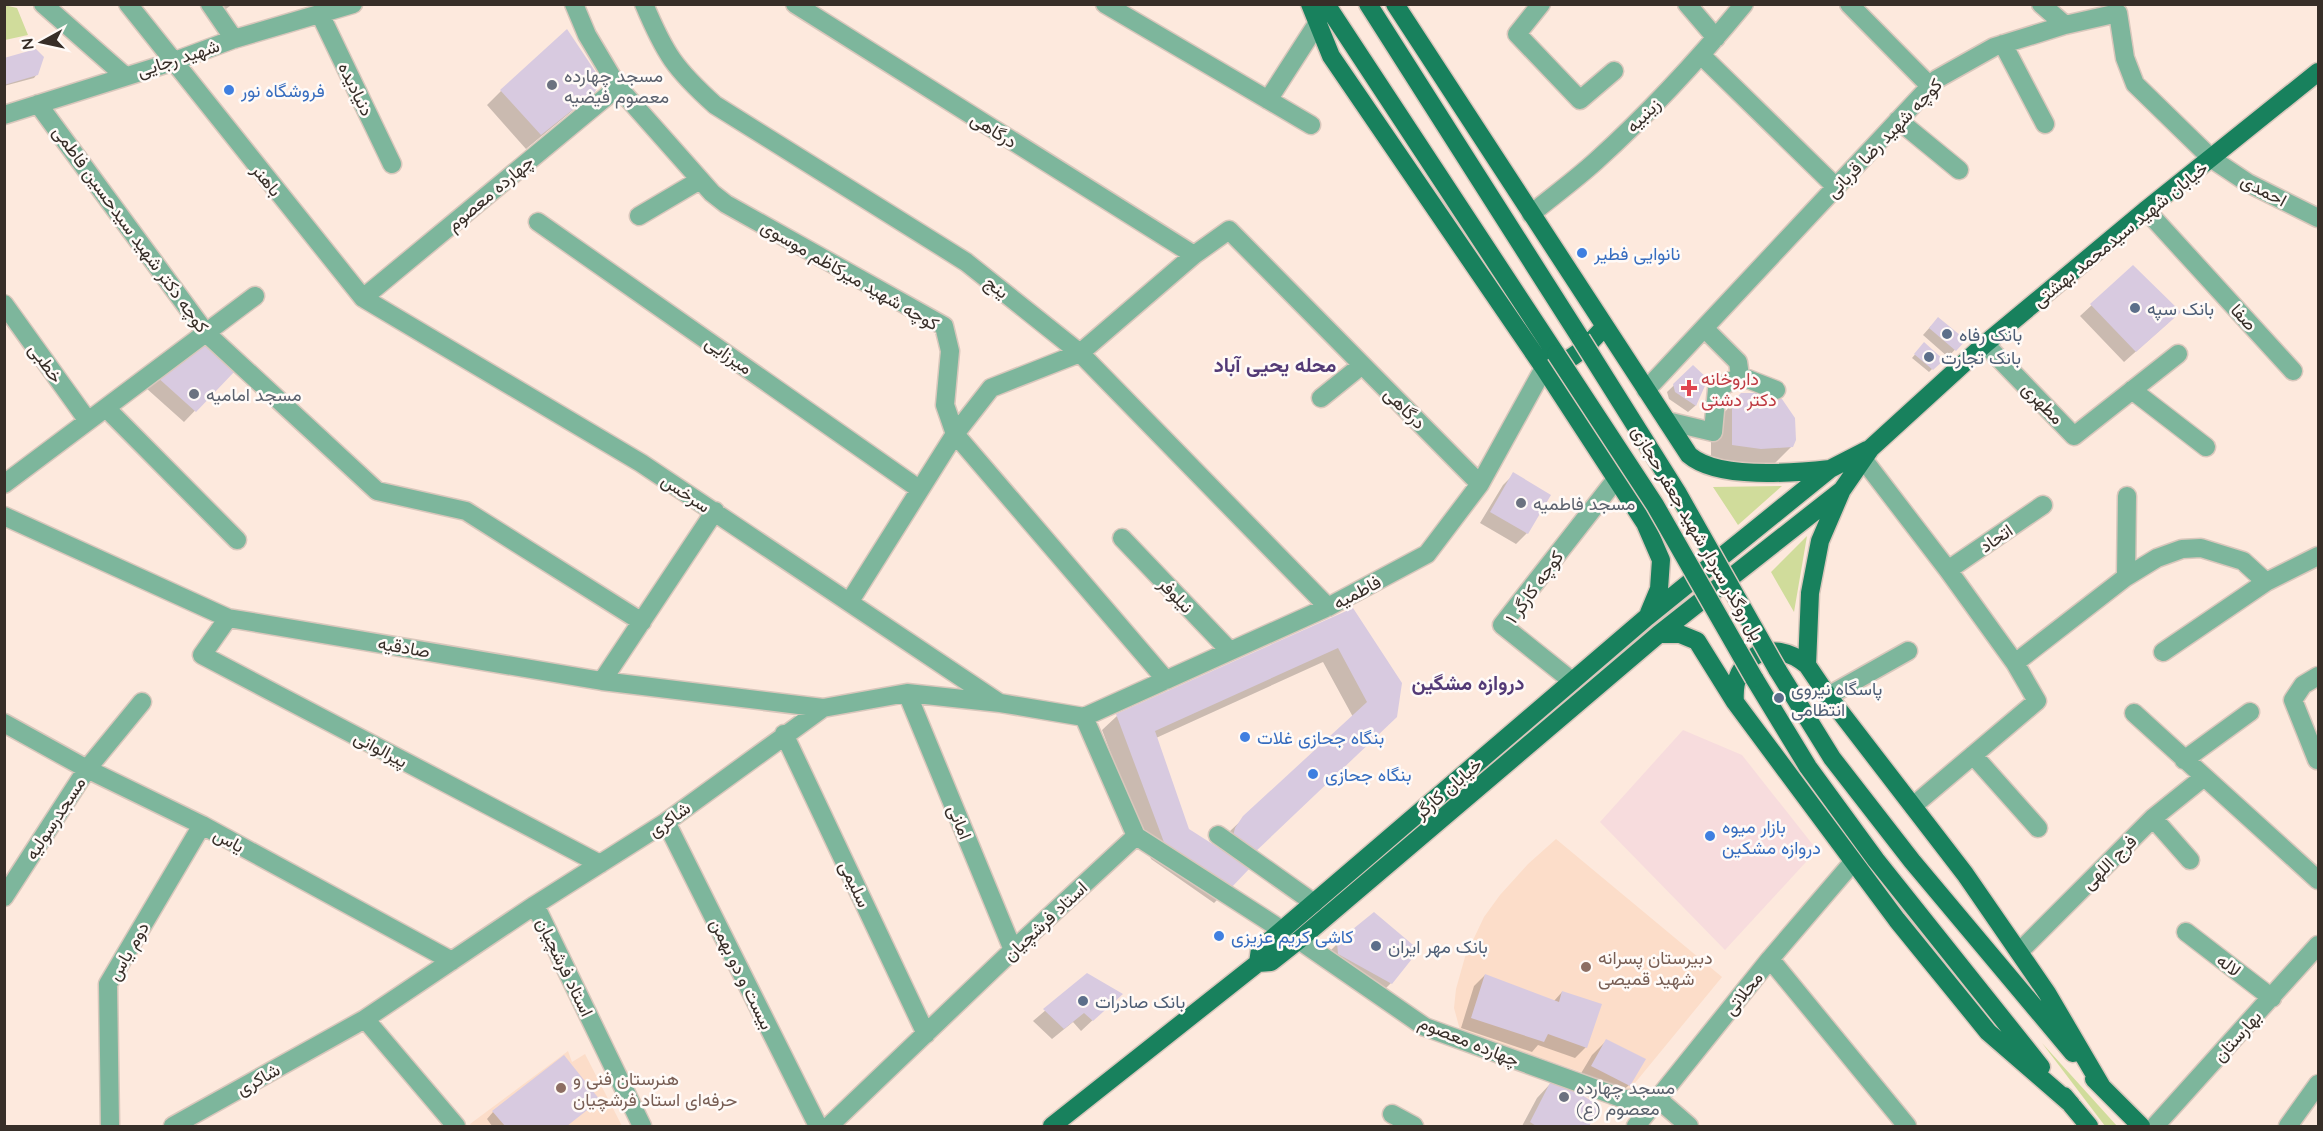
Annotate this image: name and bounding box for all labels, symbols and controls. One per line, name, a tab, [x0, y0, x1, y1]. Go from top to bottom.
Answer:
north arrow	[12, 12, 72, 72]
street label: شهید رجایی	[134, 34, 222, 82]
text: N	[16, 37, 38, 51]
street label: دنیادیده	[333, 58, 379, 120]
place label: مسجد چهارده معصوم فیضیه	[564, 64, 669, 109]
street label: کوچه شهید رضا قربانی	[1821, 73, 1948, 203]
marker: مسجد چهارده معصوم فیضیه	[545, 78, 559, 92]
place label: فروشگاه نور	[240, 79, 325, 102]
marker: فروشگاه نور	[222, 83, 236, 97]
street label: زینبیه	[1621, 93, 1665, 137]
street label: درگاهی	[967, 107, 1021, 153]
street label: کوچه دکتر شهید سیدحسین فاطمی	[47, 121, 214, 338]
street label: چهارده معصوم	[442, 150, 539, 237]
street label: خیابان شهید سیدمحمد بهشتی	[2028, 156, 2212, 312]
street label: باهنر	[246, 158, 287, 201]
street label: احمدی	[2237, 168, 2291, 212]
street label: کوچه شهید میرکاظم موسوی	[756, 215, 943, 336]
place label: نانوایی فطیر	[1593, 242, 1680, 265]
marker: نانوایی فطیر	[1575, 246, 1589, 260]
street label: ینج	[980, 270, 1014, 304]
place label: بانک سپه	[2147, 297, 2214, 321]
street label: صفا	[2226, 299, 2262, 335]
marker: بانک سپه	[2128, 301, 2142, 315]
place label: بانک رفاه	[1959, 323, 2022, 346]
marker: بانک رفاه	[1940, 327, 1954, 341]
street label: میرزایی	[701, 331, 757, 379]
street label: خطبی	[24, 339, 68, 387]
place label: بانک تجارت	[1941, 346, 2021, 369]
marker: بانک تجارت	[1922, 350, 1936, 364]
district label: محله یحیی آباد	[1214, 352, 1336, 377]
place label: داروخانه دکتر دشتی	[1701, 367, 1777, 411]
street label: مطهری	[2017, 377, 2069, 429]
marker: داروخانه دکتر دشتی	[1682, 381, 1696, 395]
street label: درگاهی	[1379, 382, 1431, 434]
place label: مسجد امامیه	[206, 383, 302, 406]
marker: مسجد امامیه	[187, 387, 201, 401]
street label: پل روگذر سردار شهید جعفر حجازی	[1626, 421, 1769, 645]
street label: سرخس	[657, 468, 715, 518]
place label: مسجد فاطمیه	[1533, 492, 1635, 515]
marker: مسجد فاطمیه	[1514, 496, 1528, 510]
street label: اتحاد	[1975, 519, 2017, 557]
street label: کوچه کارگر ۱	[1500, 546, 1569, 629]
street label: فاطمیه	[1329, 570, 1385, 614]
street label: نیلوفر	[1153, 572, 1198, 618]
street label: صادقیه	[376, 631, 432, 663]
district label: دروازه مشگین	[1412, 670, 1524, 696]
place label: پاسگاه نیروی انتظامی	[1791, 677, 1882, 721]
marker: پاسگاه نیروی انتظامی	[1772, 691, 1786, 705]
street label: پیرالوانی	[350, 725, 412, 774]
place label: بنگاه جحازی غلات	[1257, 726, 1384, 749]
marker: بنگاه جحازی غلات	[1238, 730, 1252, 744]
street label: خیابان کارگر	[1409, 752, 1487, 824]
place label: بنگاه جحازی	[1325, 763, 1411, 786]
marker: بنگاه جحازی	[1306, 767, 1320, 781]
street label: مسجدرسولیه	[20, 772, 90, 864]
street label: شاکری	[643, 796, 695, 842]
street label: امانی	[943, 801, 977, 843]
place label: بازار میوه دروازه مشکین	[1722, 815, 1821, 859]
street label: یاس	[210, 822, 248, 858]
marker: بازار میوه دروازه مشکین	[1703, 829, 1717, 843]
street label: فرج اللهی	[2077, 830, 2142, 895]
street label: سلیمی	[834, 857, 876, 911]
street label: استاد فرشچیان	[998, 876, 1093, 967]
street label: استاد فرشچیان	[530, 914, 599, 1021]
street label: بیست و دو بهمن	[705, 915, 779, 1033]
street label: دوم یاس	[102, 918, 155, 985]
place label: کاشی کریم عزیزی	[1231, 925, 1354, 949]
marker: کاشی کریم عزیزی	[1212, 929, 1226, 943]
place label: بانک مهر ایران	[1388, 935, 1488, 958]
marker: بانک مهر ایران	[1369, 939, 1383, 953]
place label: دبیرستان پسرانه شهید قمیصی	[1598, 946, 1713, 990]
street label: لاله	[2212, 948, 2246, 982]
marker: دبیرستان پسرانه شهید قمیصی	[1579, 960, 1593, 974]
street label: محلاتی	[1718, 966, 1768, 1020]
place label: بانک صادرات	[1095, 990, 1185, 1013]
marker: بانک صادرات	[1076, 994, 1090, 1008]
street label: بهارستان	[2208, 1005, 2266, 1067]
street label: چهارده معصوم	[1415, 1010, 1523, 1073]
street label: شاکری	[232, 1058, 284, 1100]
place label: هنرستان فنی و حرفه‌ای استاد فرشچیان	[573, 1067, 737, 1112]
place label: مسجد چهارده معصوم (ع)	[1576, 1076, 1675, 1121]
marker: هنرستان فنی و حرفه‌ای استاد فرشچیان	[554, 1081, 568, 1095]
marker: مسجد چهارده معصوم (ع)	[1557, 1090, 1571, 1104]

